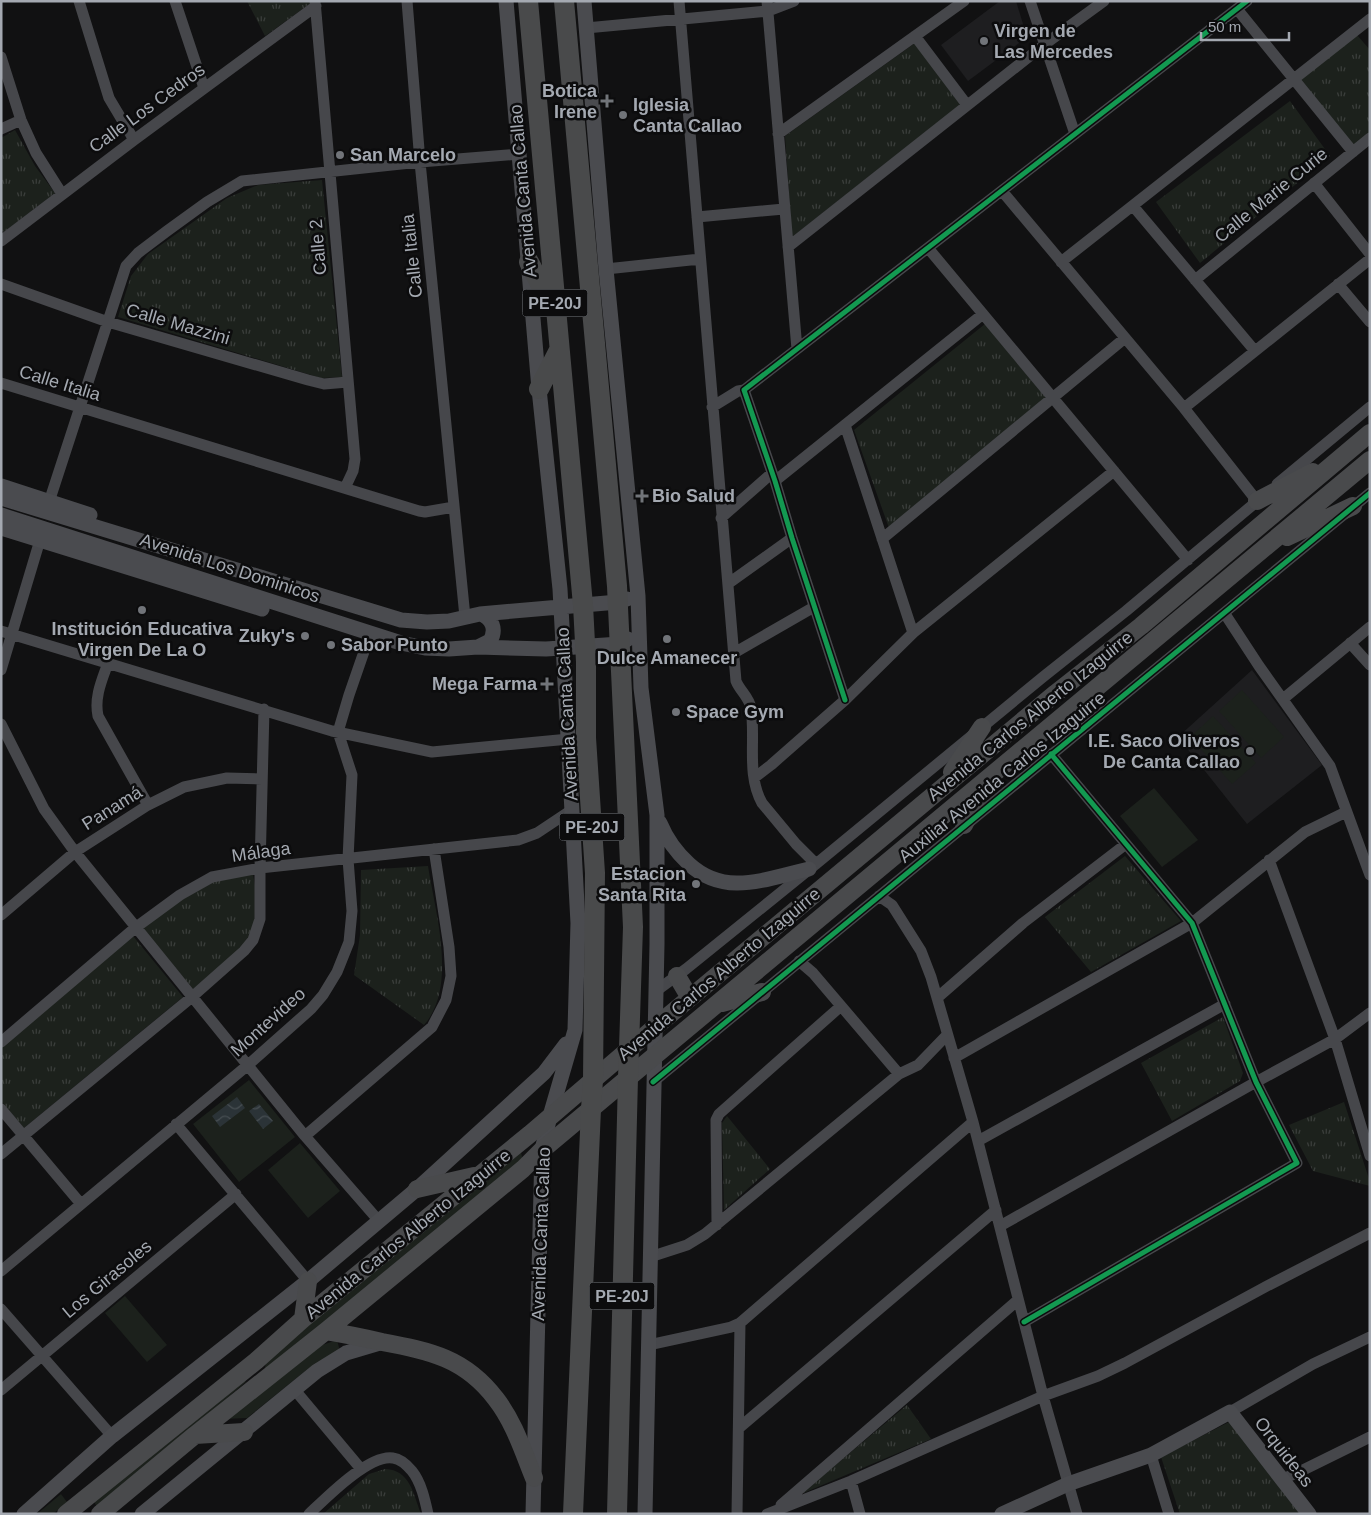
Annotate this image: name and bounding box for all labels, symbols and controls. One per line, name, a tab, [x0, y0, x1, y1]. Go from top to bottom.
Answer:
scale bar	[1201, 10, 1288, 42]
text: 50 m	[1208, 18, 1241, 35]
place label: Virgen de Las Mercedes	[994, 21, 1113, 62]
marker: Virgen de Las Mercedes	[978, 35, 990, 47]
street label: Calle Los Cedros	[85, 59, 209, 157]
place label: Botica Irene	[542, 81, 598, 122]
marker: Botica Irene	[601, 95, 613, 107]
place label: Iglesia Canta Callao	[633, 95, 742, 136]
street label: Avenida Canta Callao	[505, 104, 541, 278]
marker: Iglesia Canta Callao	[617, 109, 629, 121]
street label: Calle Marie Curie	[1211, 143, 1331, 247]
place label: San Marcelo	[350, 145, 456, 165]
marker: San Marcelo	[334, 149, 346, 161]
street label: Calle Italia	[398, 212, 426, 299]
street label: Calle 2	[306, 218, 330, 276]
road number: PE-20J	[522, 290, 588, 316]
street label: Calle Mazzini	[124, 300, 232, 348]
street label: Calle Italia	[17, 361, 104, 405]
place label: Bio Salud	[652, 486, 735, 506]
marker: Bio Salud	[636, 490, 648, 502]
street label: Avenida Los Dominicos	[138, 529, 322, 607]
marker: Institución Educativa Virgen De La O	[136, 604, 148, 616]
place label: Institución Educativa Virgen De La O	[51, 619, 234, 660]
place label: Zuky's	[239, 626, 295, 646]
street label: Avenida Canta Callao	[552, 627, 582, 801]
street label: Avenida Carlos Alberto Izaguirre	[924, 627, 1136, 805]
marker: Zuky's	[299, 630, 311, 642]
marker: Dulce Amanecer	[661, 633, 673, 645]
place label: Sabor Punto	[341, 635, 448, 655]
marker: Sabor Punto	[325, 639, 337, 651]
place label: Dulce Amanecer	[597, 648, 737, 668]
place label: Mega Farma	[432, 674, 538, 694]
marker: Mega Farma	[541, 678, 553, 690]
street label: Auxiliar Avenida Carlos Izaguirre	[895, 687, 1109, 867]
place label: Space Gym	[686, 702, 784, 722]
marker: Space Gym	[670, 706, 682, 718]
place label: I.E. Saco Oliveros De Canta Callao	[1088, 731, 1240, 772]
marker: I.E. Saco Oliveros De Canta Callao	[1244, 745, 1256, 757]
street label: Panamá	[78, 781, 147, 834]
road number: PE-20J	[560, 814, 624, 840]
street label: Málaga	[230, 838, 293, 866]
place label: Estacion Santa Rita	[598, 864, 687, 905]
marker: Estacion Santa Rita	[690, 878, 702, 890]
street label: Avenida Carlos Alberto Izaguirre	[614, 883, 824, 1065]
street label: Montevideo	[227, 983, 309, 1061]
street label: Avenida Carlos Alberto Izaguirre	[302, 1145, 514, 1323]
street label: Avenida Canta Callao	[528, 1147, 554, 1321]
street label: Los Girasoles	[58, 1236, 156, 1322]
road number: PE-20J	[590, 1282, 654, 1310]
street label: Orquideas	[1251, 1413, 1317, 1491]

